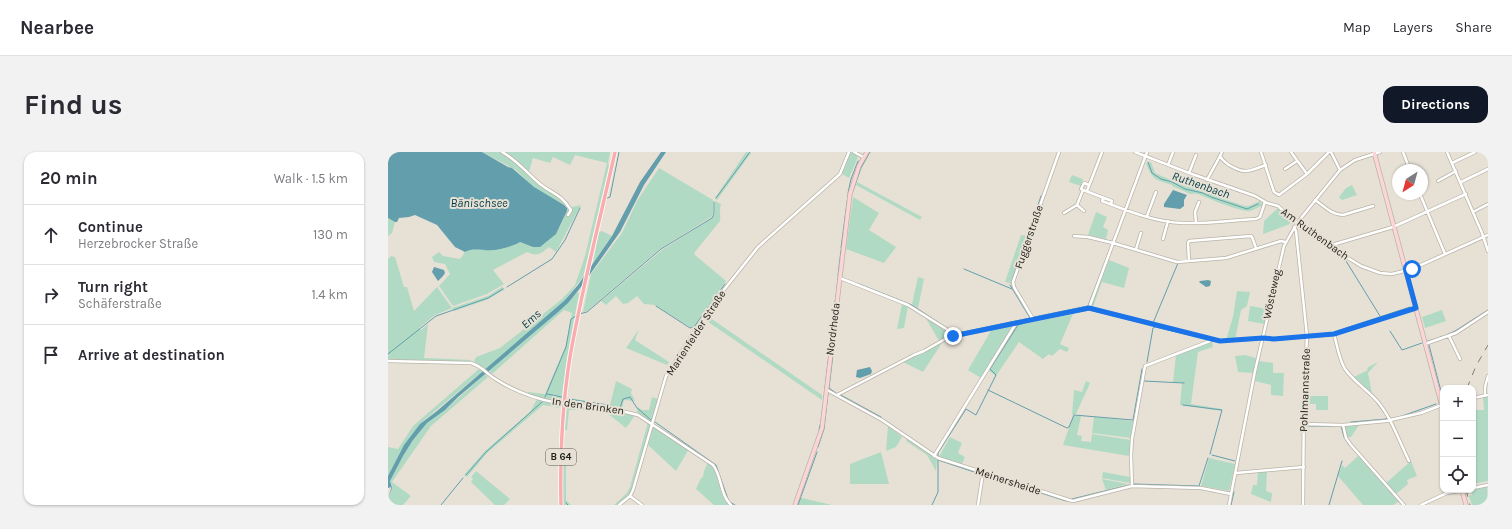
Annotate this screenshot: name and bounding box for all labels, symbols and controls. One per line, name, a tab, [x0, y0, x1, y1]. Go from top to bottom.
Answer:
text: Nearbee	[20, 17, 94, 39]
text: Map	[1343, 19, 1371, 36]
text: Layers	[1393, 19, 1433, 36]
text: Share	[1455, 19, 1492, 36]
button: Directions	[1383, 86, 1488, 123]
text: Find us	[24, 88, 123, 121]
north arrow	[1392, 164, 1428, 200]
text: 20 min	[40, 168, 98, 188]
water label: Ruthenbach	[1170, 169, 1232, 201]
text: Walk · 1.5 km	[274, 171, 348, 186]
water label: Bänischsee	[450, 196, 508, 210]
street label: Fuggerstraße	[1012, 203, 1046, 271]
street label: Am Ruthenbach	[1279, 205, 1351, 263]
text: Continue	[78, 218, 143, 236]
icon: ahead	[40, 224, 62, 246]
text: 130 m	[313, 227, 348, 242]
text: Herzebrocker Straße	[78, 236, 198, 251]
route start	[1403, 260, 1421, 278]
street label: Wösteweg	[1260, 267, 1284, 320]
text: Turn right	[78, 278, 148, 296]
icon: right	[40, 284, 62, 306]
text: 1.4 km	[312, 287, 348, 302]
street label: Marienfelder Straße	[663, 287, 729, 378]
text: Schäferstraße	[78, 296, 162, 311]
street label: Nordrheda	[823, 302, 843, 356]
water label: Ems	[518, 306, 544, 331]
route end	[944, 327, 962, 345]
icon: arrive	[40, 344, 62, 366]
text: Arrive at destination	[78, 346, 225, 364]
street label: Pohlmannstraße	[1297, 348, 1313, 432]
map controls	[1440, 385, 1476, 493]
button: +	[1440, 385, 1476, 421]
street label: In den Brinken	[551, 394, 625, 418]
button: −	[1440, 421, 1476, 457]
road number: B 64	[546, 449, 576, 465]
button: locate	[1440, 457, 1476, 493]
street label: Meinersheide	[974, 464, 1043, 498]

